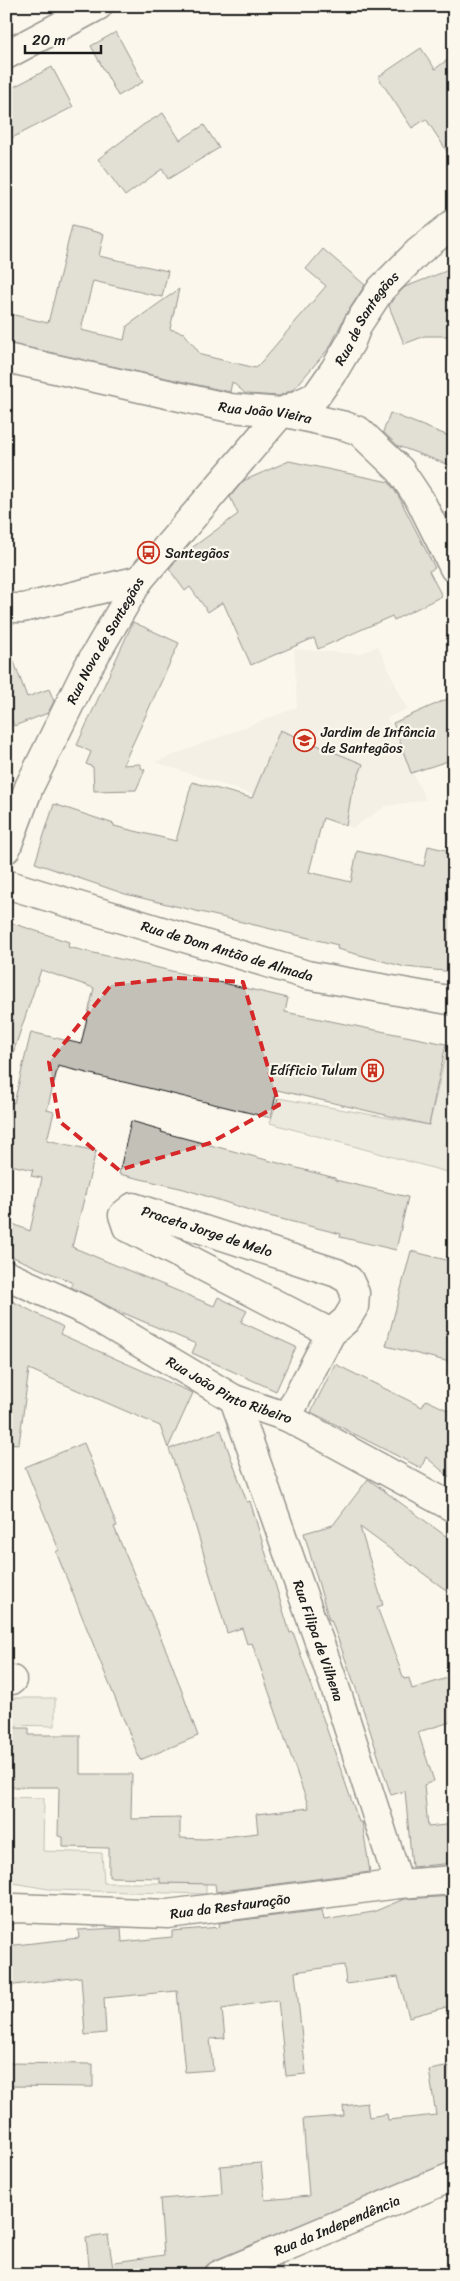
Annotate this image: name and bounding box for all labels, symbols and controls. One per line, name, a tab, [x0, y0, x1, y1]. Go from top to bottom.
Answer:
scale bar	[25, 22, 101, 54]
text: 20 m	[32, 27, 66, 53]
street label: Rua de Santegãos	[328, 265, 406, 370]
street label: Rua João Vieira	[216, 394, 315, 431]
bus stop icon: Santegãos	[137, 541, 161, 565]
place label: Santegãos	[165, 541, 230, 566]
street label: Rua Nova de Santegãos	[59, 572, 151, 709]
place label: Jardim de Infância de Santegãos	[320, 720, 436, 761]
school or university icon: Jardim de Infância de Santegãos	[293, 728, 317, 752]
street label: Rua de Dom Antão de Almada	[138, 914, 315, 989]
place label: Edíficio Tulum	[270, 1058, 357, 1083]
building icon: Edíficio Tulum	[361, 1058, 385, 1082]
street label: Praceta Jorge de Melo	[138, 1198, 276, 1264]
street label: Rua João Pinto Ribeiro	[161, 1349, 297, 1431]
street label: Rua Filipa de Vilhena	[285, 1577, 351, 1705]
street label: Rua da Restauração	[169, 1886, 292, 1927]
street label: Rua da Independência	[270, 2188, 404, 2263]

